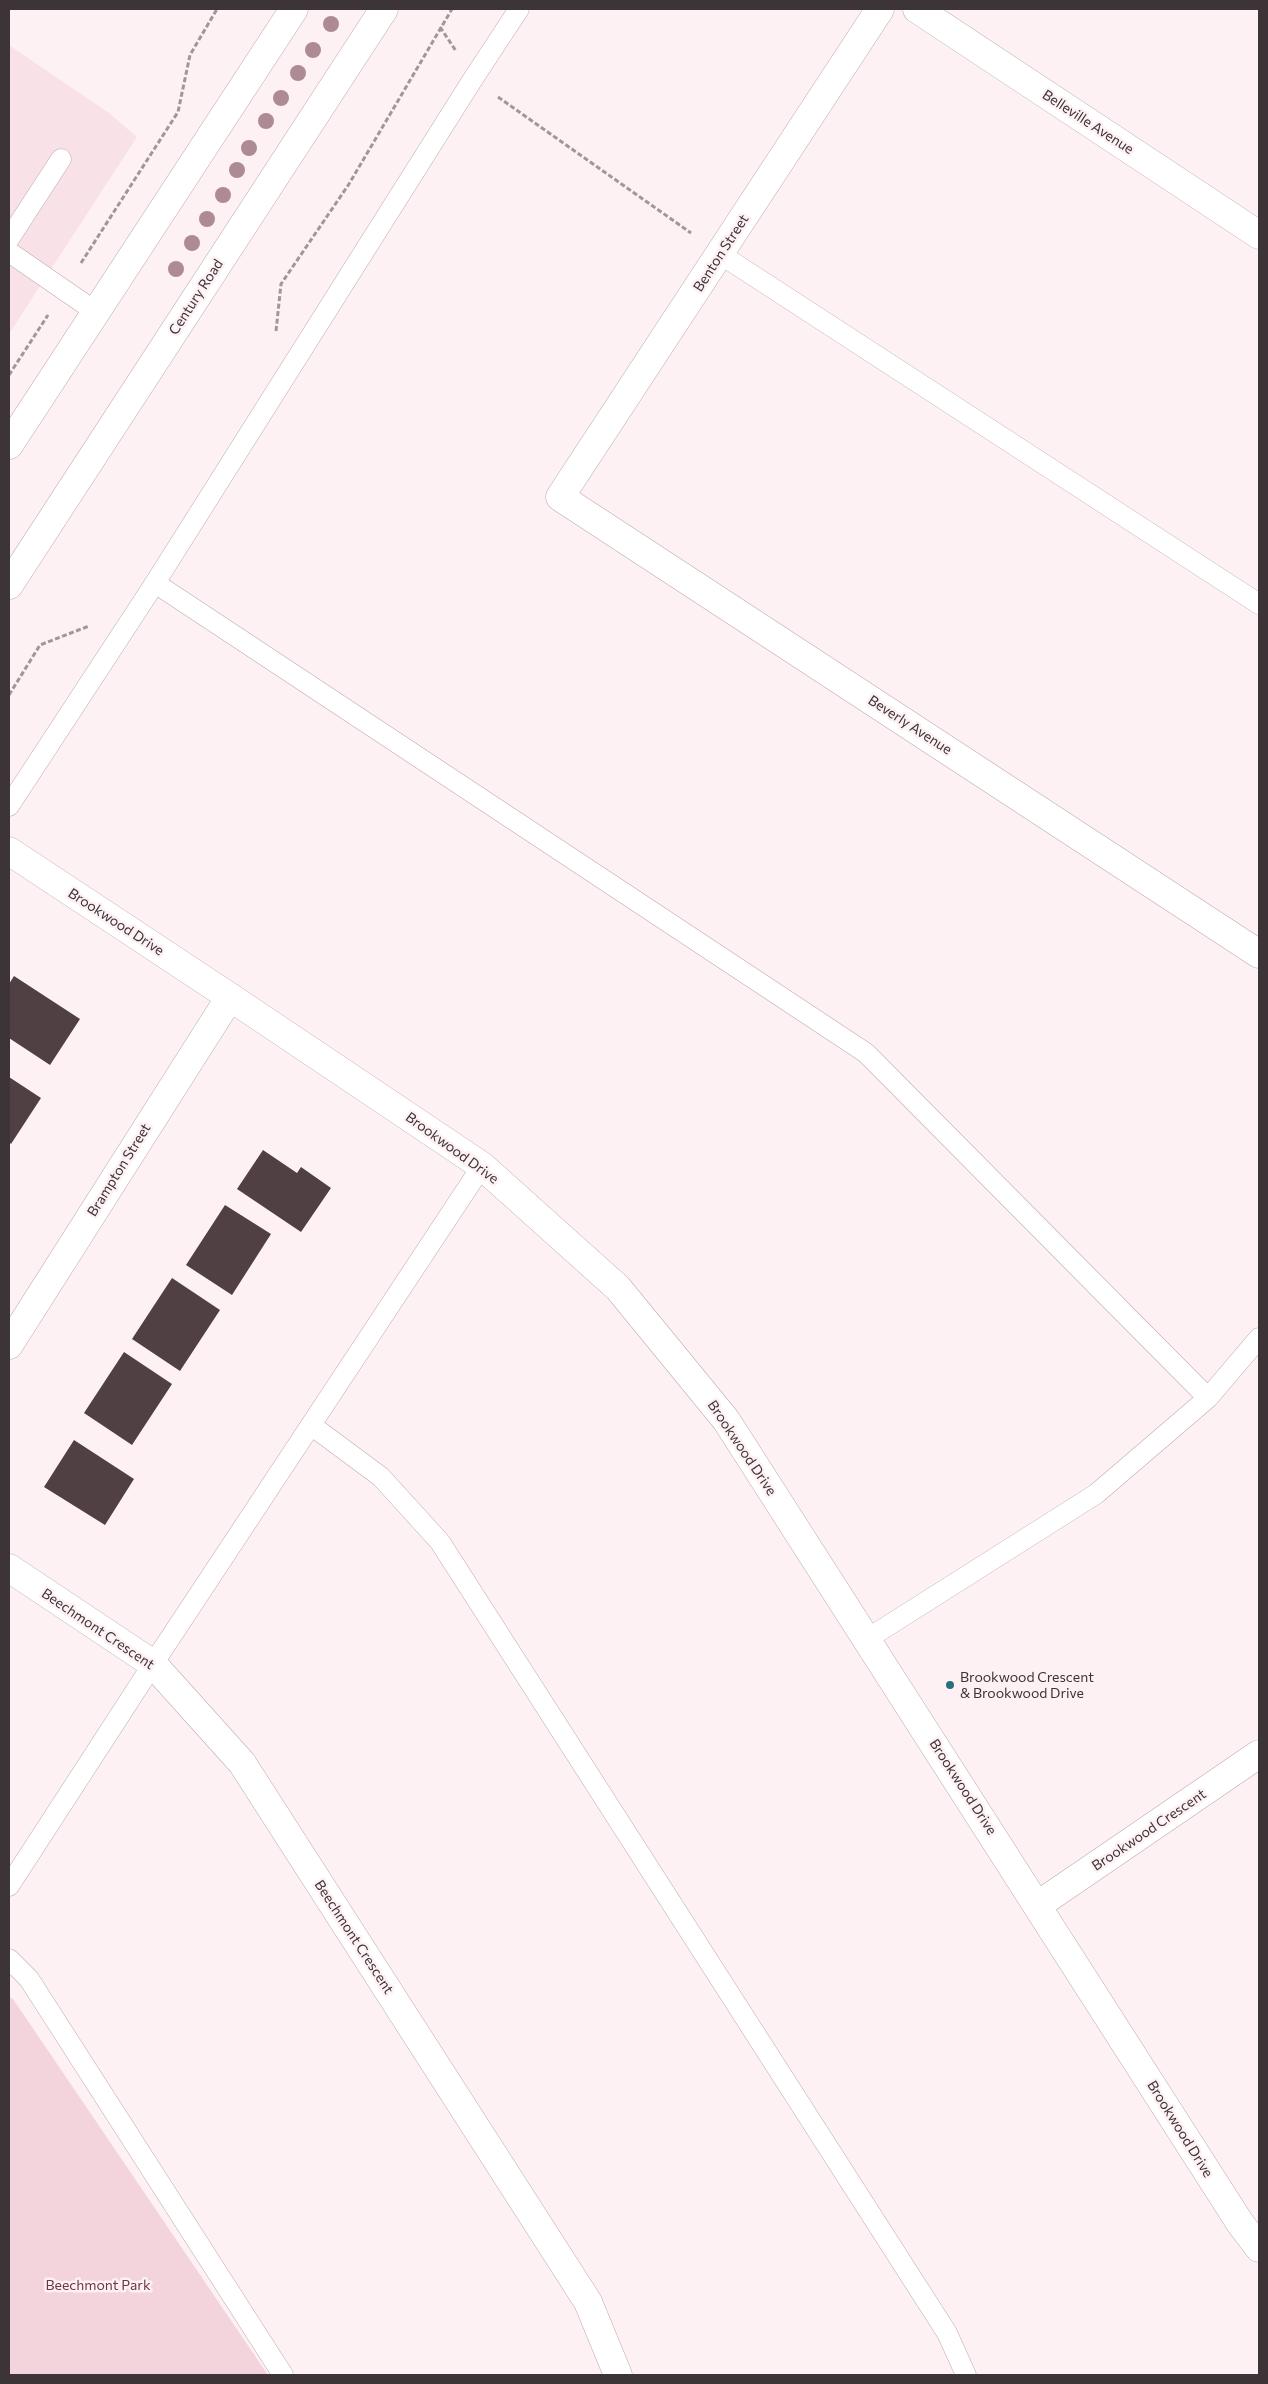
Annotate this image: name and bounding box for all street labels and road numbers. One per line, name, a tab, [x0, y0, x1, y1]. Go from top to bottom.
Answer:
street label: Belleville Avenue	[1039, 86, 1137, 158]
street label: Benton Street	[690, 211, 752, 295]
street label: Century Road	[165, 256, 227, 338]
street label: Beverly Avenue	[865, 692, 955, 758]
street label: Brookwood Drive	[65, 885, 167, 959]
street label: Brookwood Drive	[402, 1109, 502, 1187]
street label: Brampton Street	[84, 1120, 154, 1220]
street label: Brookwood Drive	[704, 1397, 780, 1499]
street label: Beechmont Crescent	[38, 1585, 158, 1673]
street label: Brookwood Drive	[926, 1736, 1000, 1838]
street label: Brookwood Crescent	[1089, 1786, 1209, 1874]
street label: Beechmont Crescent	[311, 1877, 397, 1997]
street label: Brookwood Drive	[1143, 2077, 1217, 2181]

